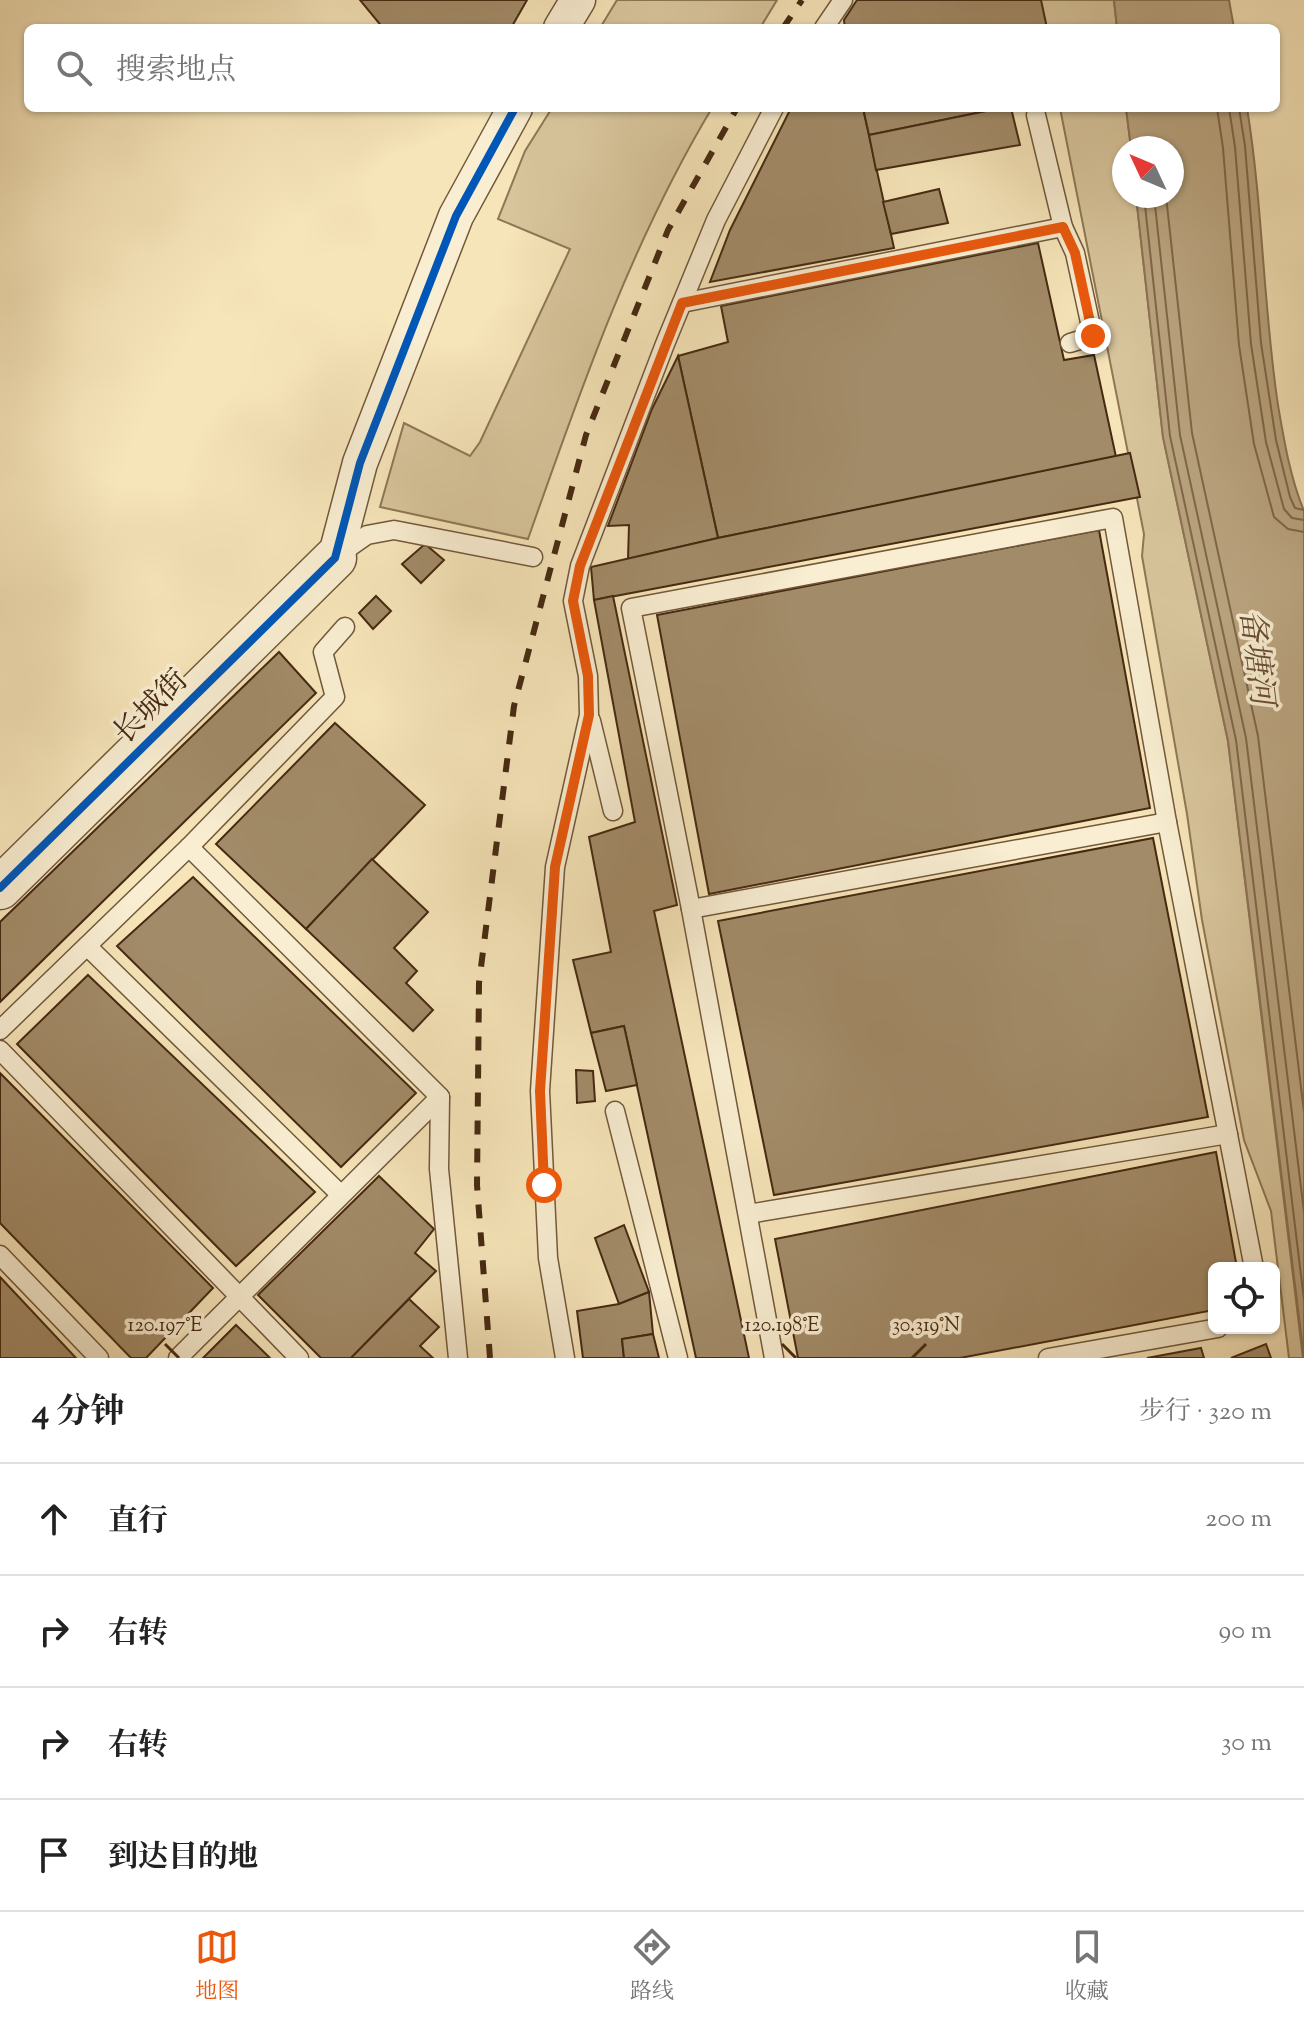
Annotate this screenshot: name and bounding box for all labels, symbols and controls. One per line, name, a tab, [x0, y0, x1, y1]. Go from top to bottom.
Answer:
search box	[24, 24, 1280, 112]
icon: search	[52, 46, 96, 90]
text: 搜索地点	[116, 50, 236, 93]
north arrow	[1112, 136, 1184, 208]
route end	[1075, 318, 1111, 354]
water label: 备塘河	[1226, 607, 1284, 713]
street label: 长城街	[105, 661, 199, 755]
route start	[526, 1167, 562, 1203]
map controls	[1208, 1262, 1280, 1334]
button: locate	[1208, 1262, 1280, 1334]
text: 120.197°E	[128, 1312, 202, 1341]
text: 120.198°E	[745, 1312, 819, 1341]
text: 30.319°N	[892, 1312, 960, 1341]
text: 4 分钟	[32, 1389, 124, 1438]
text: 步行 · 320 m	[1139, 1394, 1272, 1431]
icon: ahead	[32, 1497, 76, 1541]
text: 直行	[108, 1501, 168, 1544]
text: 200 m	[1205, 1501, 1272, 1538]
icon: right	[32, 1609, 76, 1653]
text: 右转	[108, 1613, 168, 1656]
text: 90 m	[1219, 1613, 1272, 1650]
icon: right	[32, 1721, 76, 1765]
text: 右转	[108, 1725, 168, 1768]
text: 30 m	[1221, 1725, 1272, 1762]
icon: arrive	[32, 1833, 76, 1877]
text: 到达目的地	[108, 1837, 258, 1880]
tab: 地图	[195, 1925, 239, 2009]
tab: 路线	[630, 1925, 674, 2009]
tab: 收藏	[1065, 1925, 1109, 2009]

